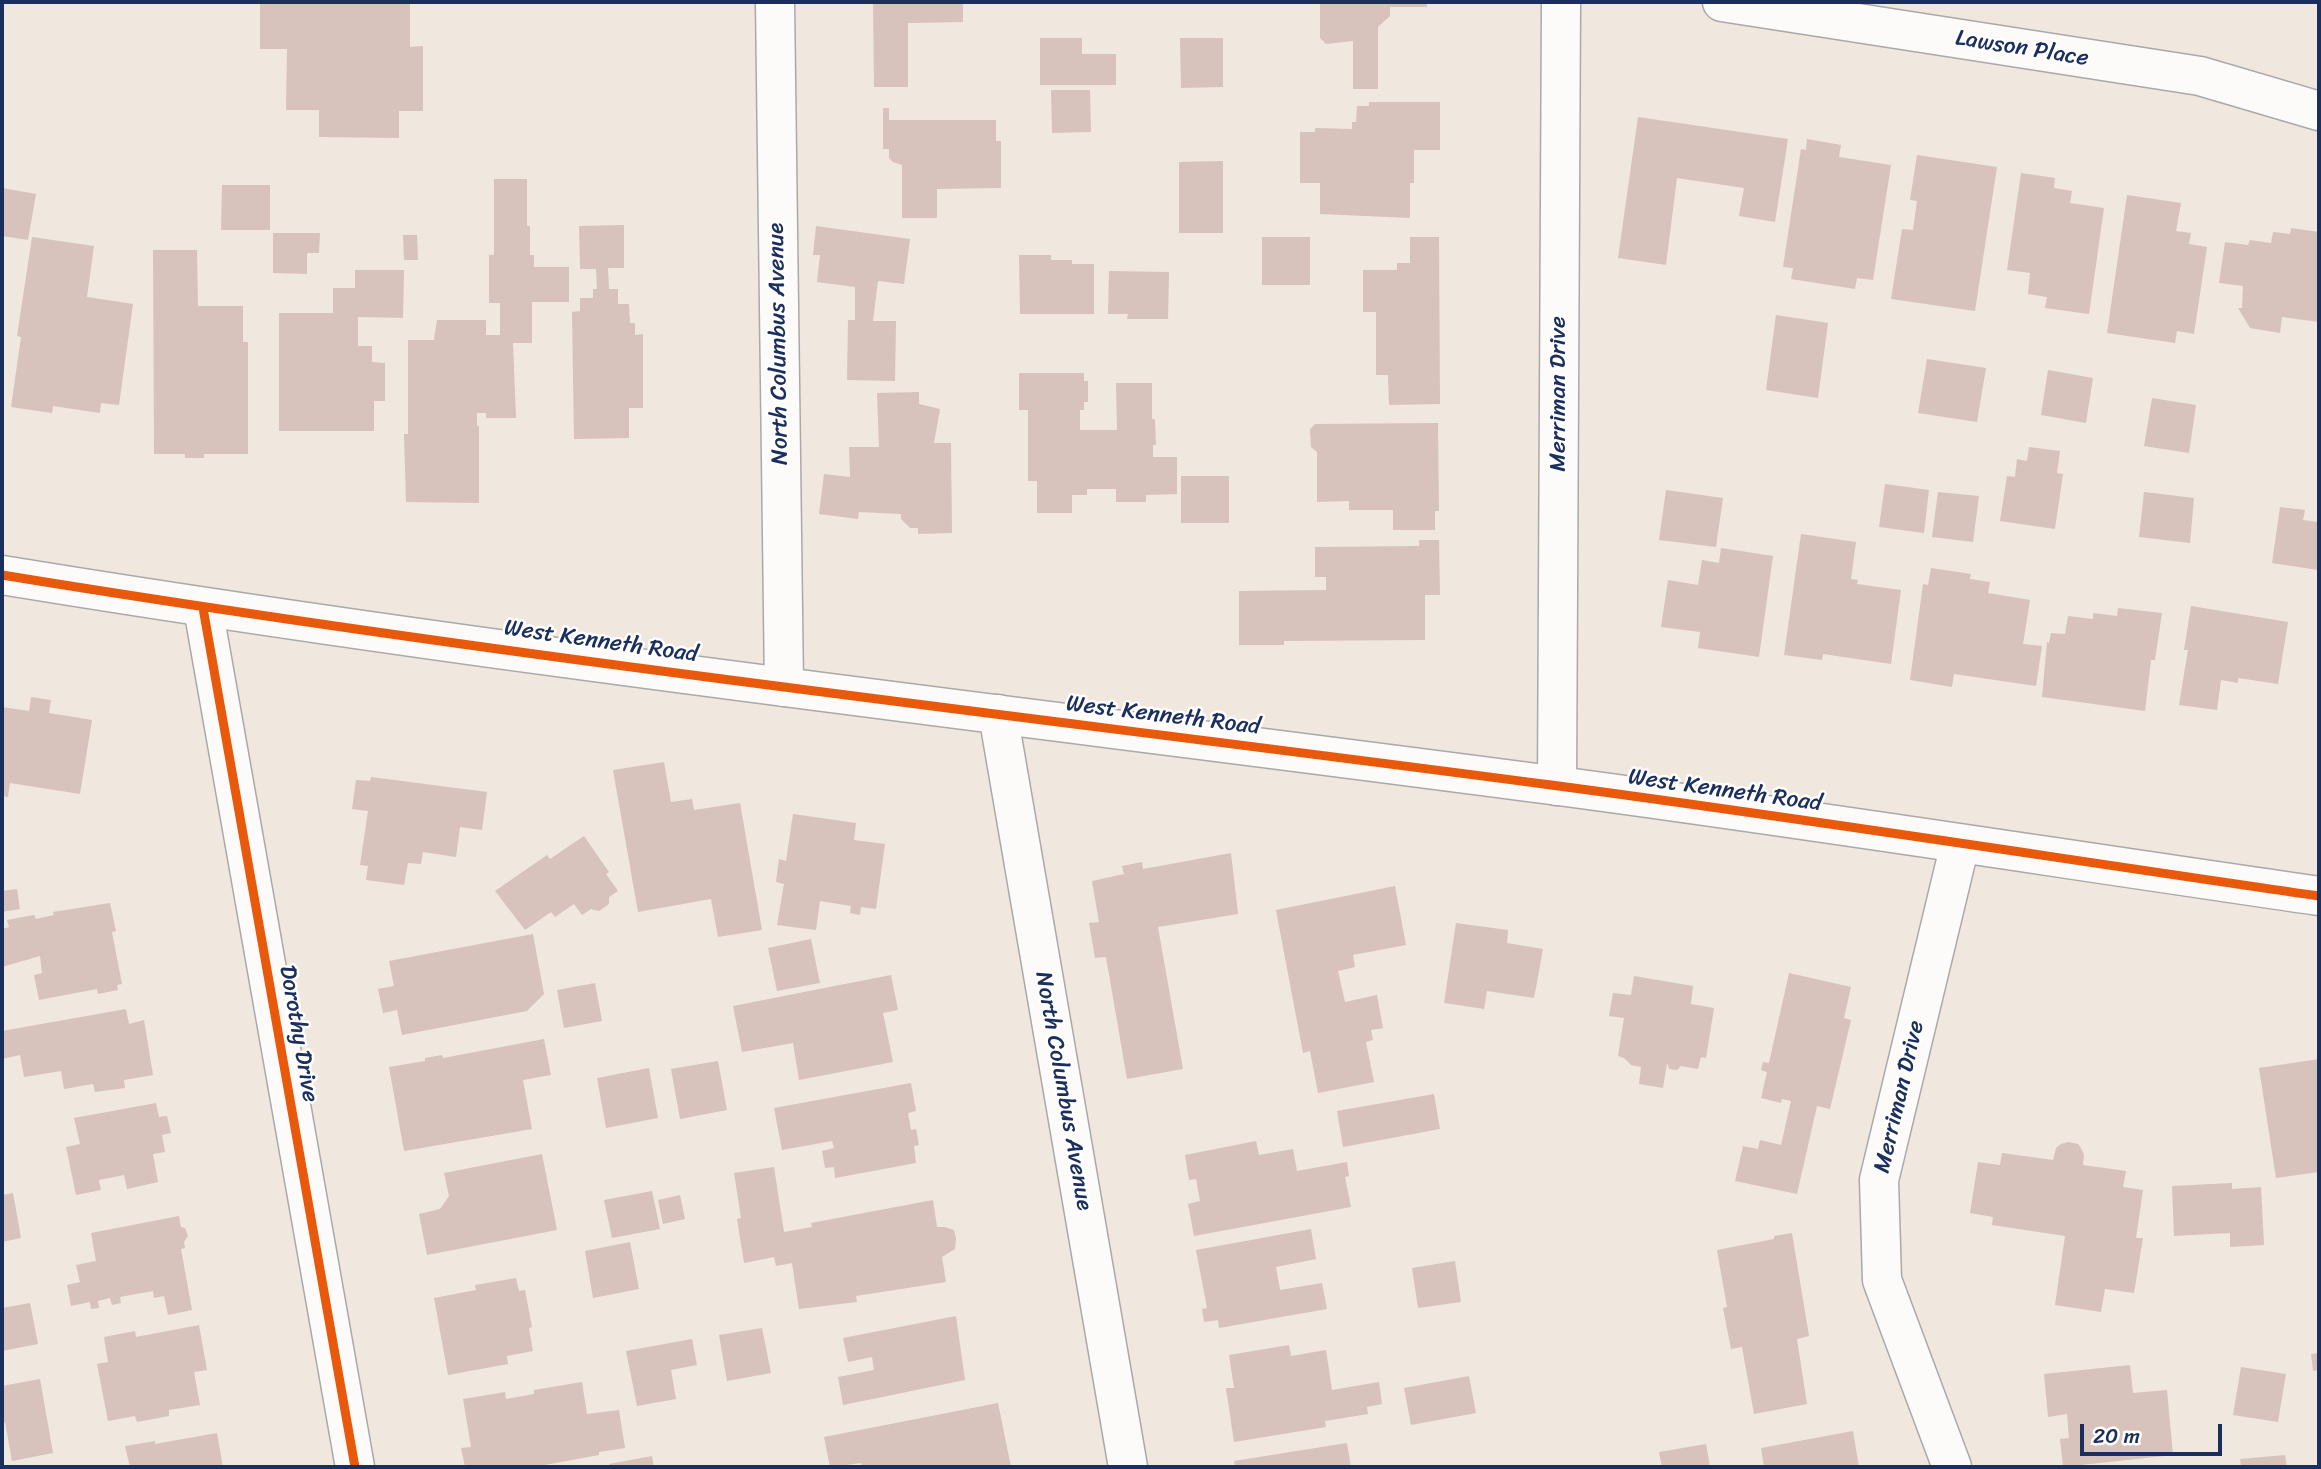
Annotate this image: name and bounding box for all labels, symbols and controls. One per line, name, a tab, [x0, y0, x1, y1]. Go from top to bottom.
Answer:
street label: Lawson Place	[1954, 25, 2090, 73]
street label: North Columbus Avenue	[763, 223, 795, 465]
street label: Merriman Drive	[1545, 316, 1573, 472]
street label: West Kenneth Road	[502, 615, 700, 669]
street label: West Kenneth Road	[1064, 690, 1262, 742]
street label: West Kenneth Road	[1626, 764, 1824, 818]
street label: Dorothy Drive	[272, 963, 324, 1105]
street label: North Columbus Avenue	[1028, 969, 1098, 1213]
street label: Merriman Drive	[1869, 1018, 1931, 1176]
scale bar	[2083, 1410, 2225, 1454]
text: 20 m	[2093, 1417, 2140, 1455]

